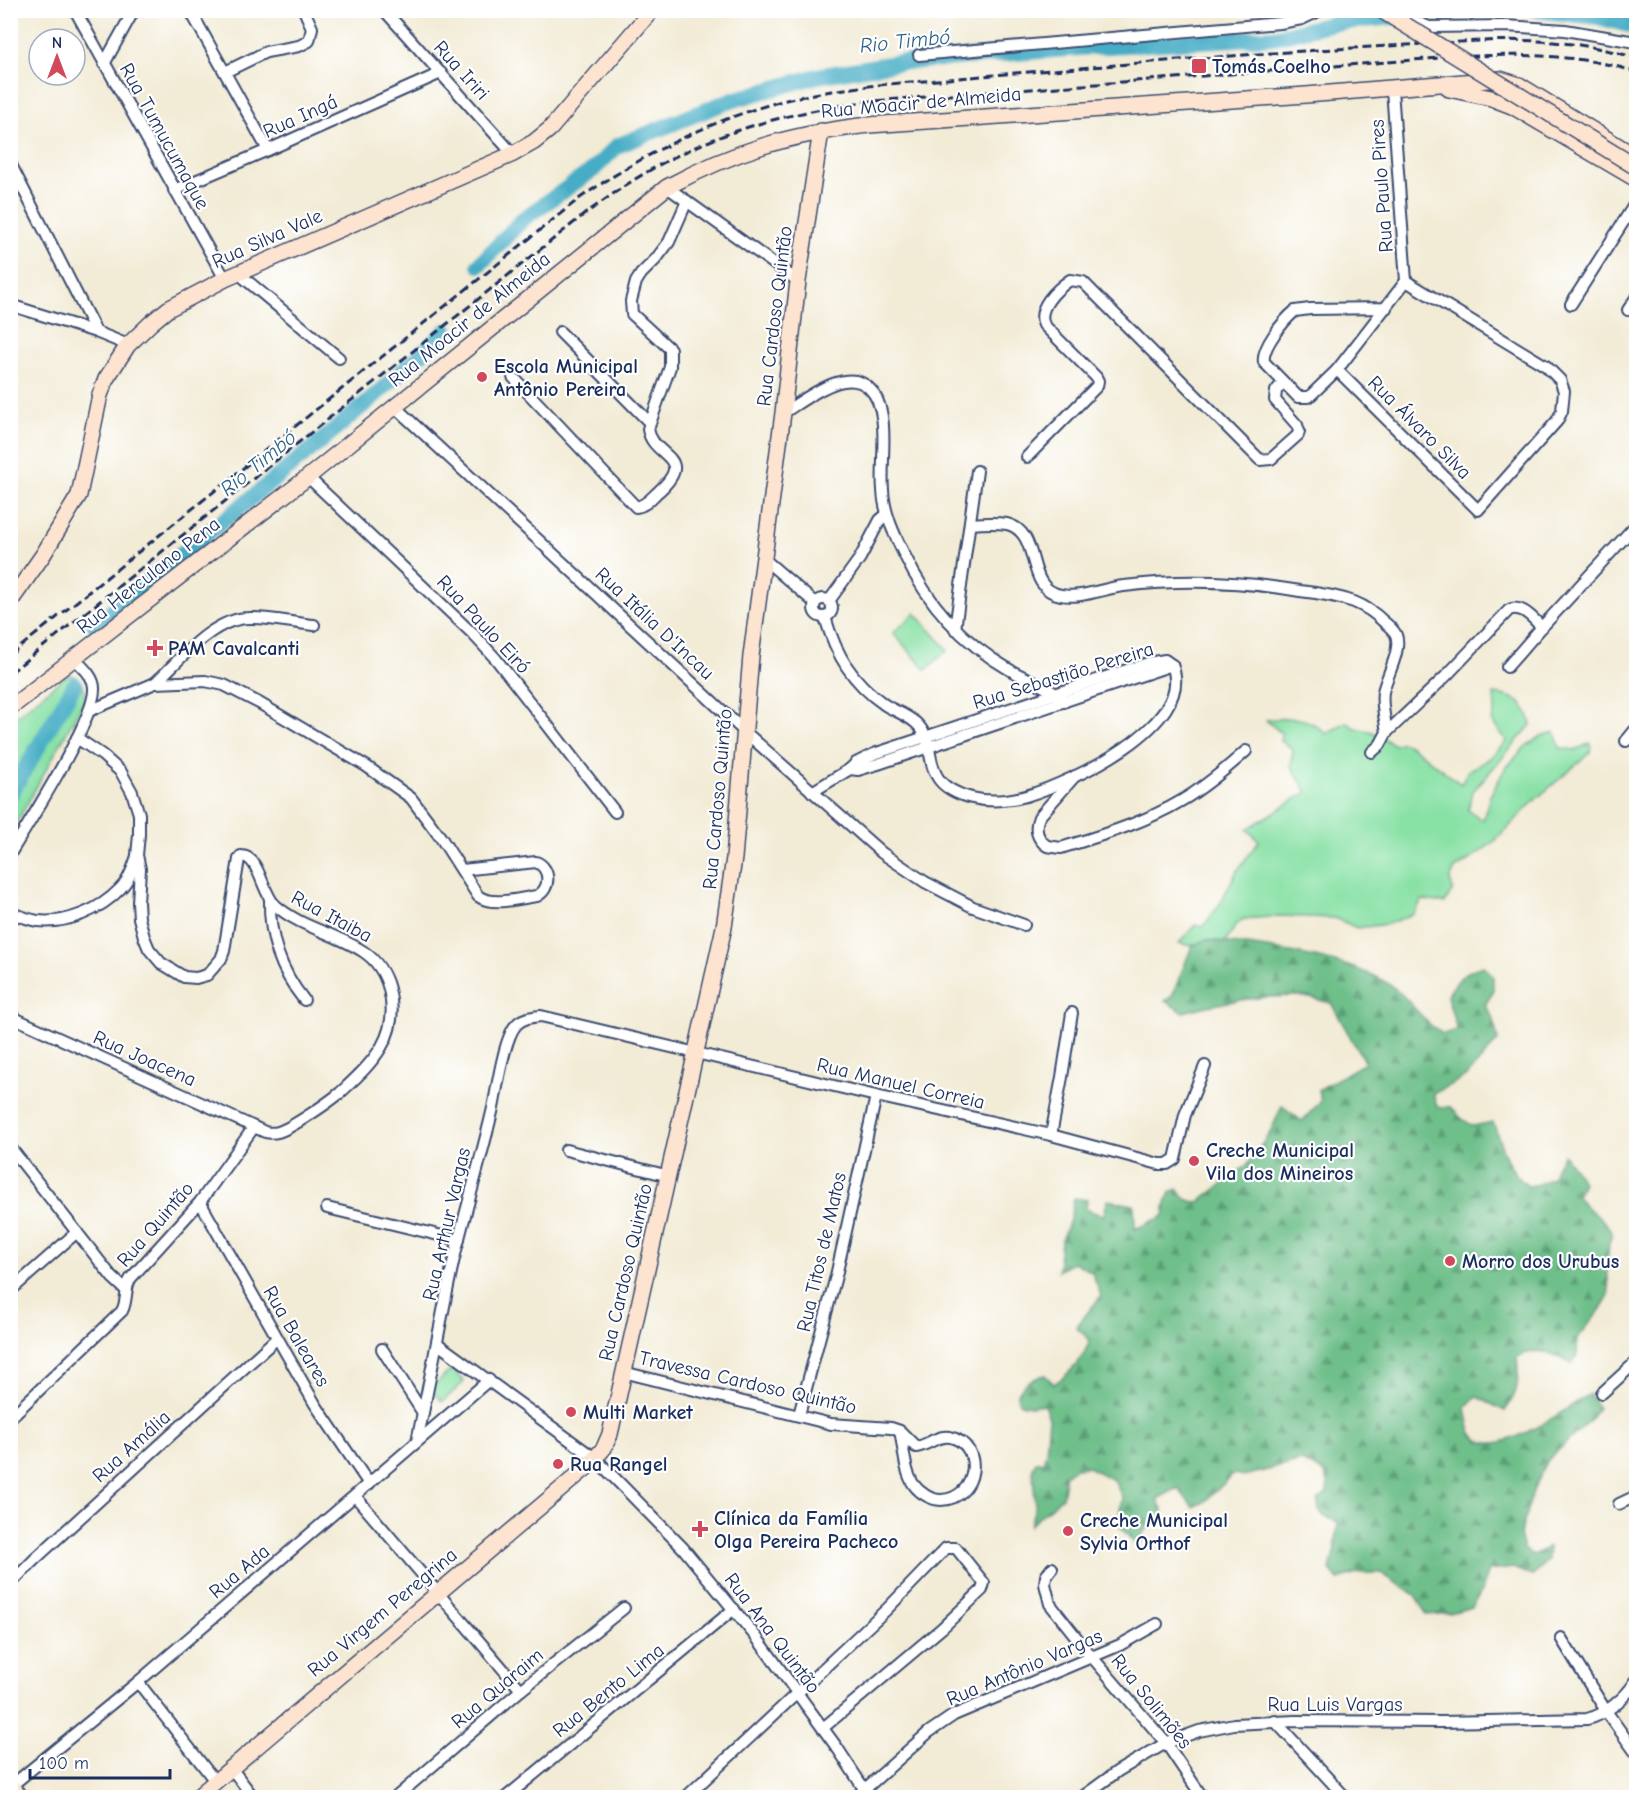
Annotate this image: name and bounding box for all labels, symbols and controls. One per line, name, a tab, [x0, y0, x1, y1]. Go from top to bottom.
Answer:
water label: Rio Timbó	[859, 24, 951, 58]
north arrow	[27, 27, 87, 87]
text: N	[52, 34, 62, 52]
street label: Rua Iriri	[429, 36, 494, 105]
place label: Tomás Coelho	[1212, 55, 1331, 78]
marker: Tomás Coelho	[1190, 57, 1208, 75]
street label: Rua Tumucumaque	[115, 59, 214, 213]
street label: Rua Moacir de Almeida	[820, 82, 1022, 123]
street label: Rua Ingá	[259, 90, 341, 143]
street label: Rua Paulo Pires	[1365, 119, 1398, 253]
street label: Rua Silva Vale	[208, 204, 326, 273]
street label: Rua Cardoso Quintão	[752, 225, 797, 408]
street label: Rua Moacir de Almeida	[384, 247, 555, 392]
place label: Escola Municipal Antônio Pereira	[494, 355, 638, 401]
marker: Escola Municipal Antônio Pereira	[475, 370, 489, 384]
street label: Rua Álvaro Silva	[1363, 370, 1477, 484]
water label: Rio Timbó	[215, 425, 301, 501]
street label: Rua Herculano Pena	[72, 512, 225, 639]
street label: Rua Itália D'Incau	[591, 562, 719, 684]
street label: Rua Paulo Eiró	[432, 570, 535, 678]
place label: PAM Cavalcanti	[168, 637, 300, 660]
street label: Rua Sebastião Pereira	[970, 637, 1156, 714]
marker: PAM Cavalcanti	[146, 639, 164, 657]
street label: Rua Cardoso Quintão	[698, 708, 737, 891]
street label: Rua Itaiba	[288, 886, 376, 947]
street label: Rua Joacena	[90, 1026, 200, 1091]
street label: Rua Manuel Correia	[815, 1053, 987, 1114]
place label: Creche Municipal Vila dos Mineiros	[1206, 1139, 1354, 1185]
street label: Rua Arthur Vargas	[418, 1145, 475, 1303]
marker: Creche Municipal Vila dos Mineiros	[1187, 1154, 1201, 1168]
street label: Rua Titos de Matos	[792, 1170, 851, 1334]
street label: Rua Quintão	[112, 1177, 199, 1272]
street label: Rua Cardoso Quintão	[594, 1181, 657, 1363]
place label: Morro dos Urubus	[1462, 1250, 1619, 1273]
marker: Morro dos Urubus	[1443, 1254, 1457, 1268]
street label: Rua Baleares	[258, 1282, 335, 1391]
street label: Travessa Cardoso Quintão	[637, 1346, 859, 1419]
place label: Multi Market	[583, 1401, 693, 1424]
street label: Rua Amália	[88, 1405, 175, 1487]
marker: Multi Market	[564, 1405, 578, 1419]
place label: Rua Rangel	[570, 1453, 667, 1476]
marker: Rua Rangel	[551, 1457, 565, 1471]
place label: Clínica da Família Olga Pereira Pacheco	[714, 1507, 898, 1553]
place label: Creche Municipal Sylvia Orthof	[1080, 1509, 1228, 1555]
marker: Clínica da Família Olga Pereira Pacheco	[691, 1520, 709, 1538]
marker: Creche Municipal Sylvia Orthof	[1061, 1524, 1075, 1538]
street label: Rua Ada	[204, 1540, 274, 1603]
street label: Rua Virgem Peregrina	[303, 1543, 462, 1682]
street label: Rua Ana Quintão	[720, 1569, 825, 1698]
street label: Rua Antônio Vargas	[943, 1624, 1106, 1711]
street label: Rua Bento Lima	[548, 1639, 669, 1742]
street label: Rua Quaraim	[447, 1643, 548, 1733]
street label: Rua Solimões	[1106, 1649, 1197, 1753]
street label: Rua Luis Vargas	[1267, 1693, 1403, 1716]
scale bar	[30, 1742, 170, 1780]
text: 100 m	[39, 1753, 89, 1774]

